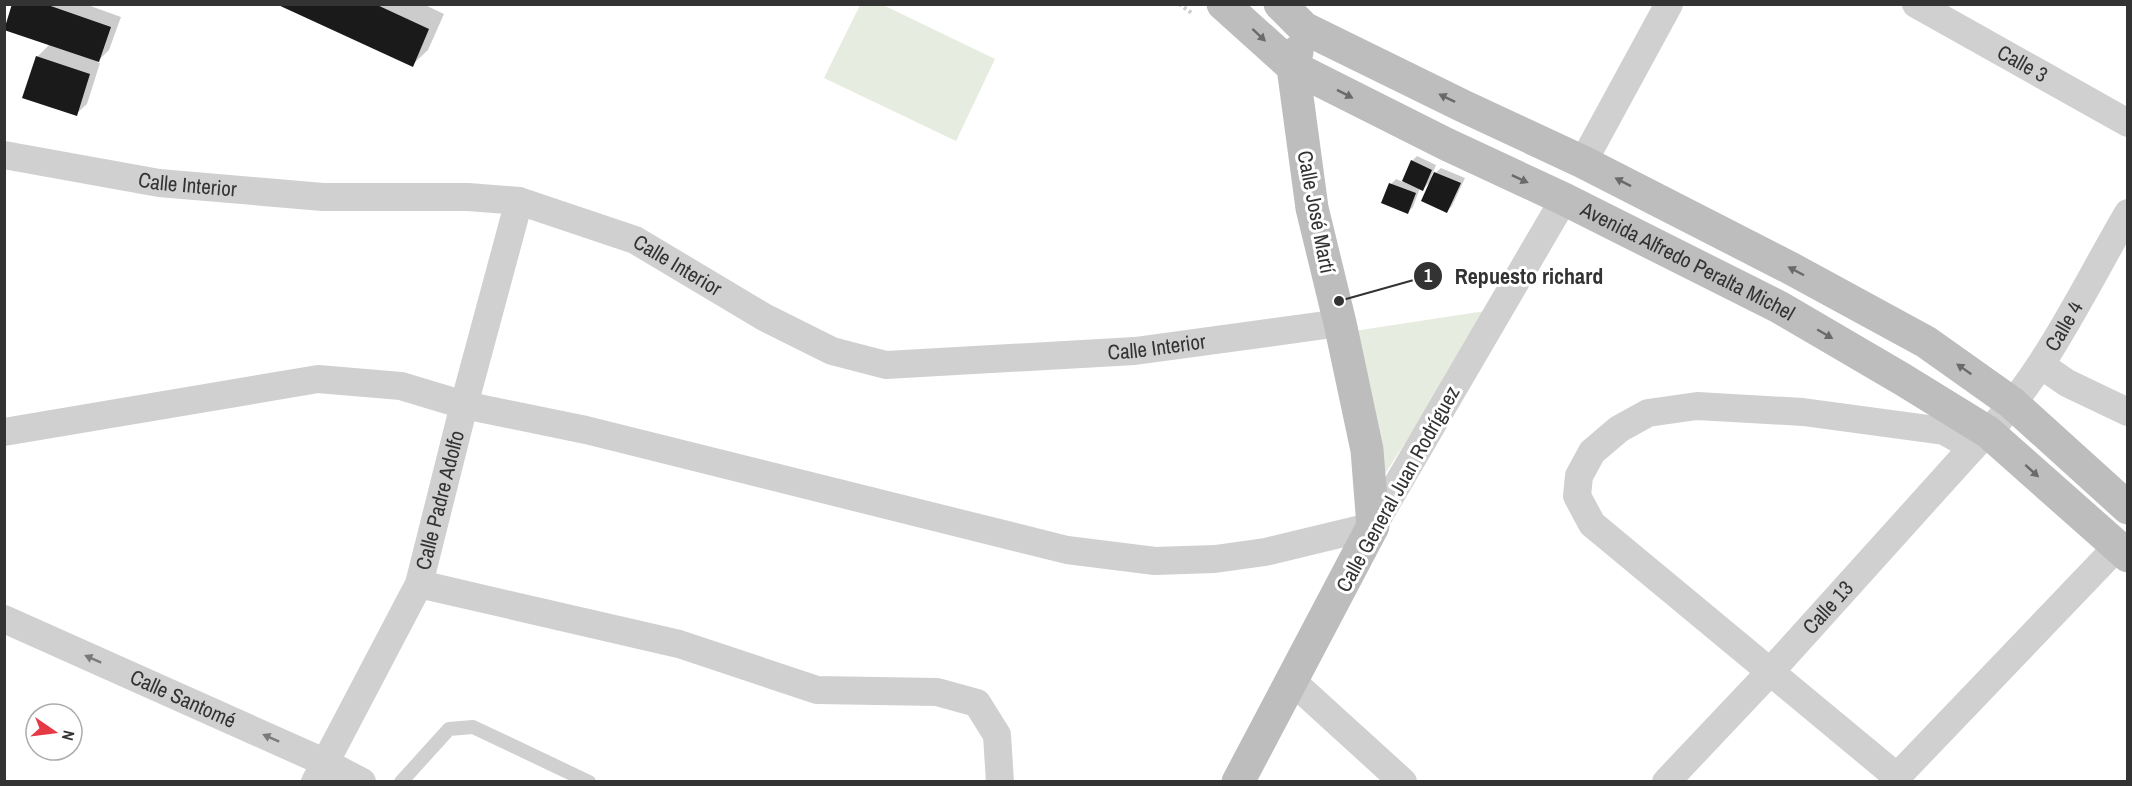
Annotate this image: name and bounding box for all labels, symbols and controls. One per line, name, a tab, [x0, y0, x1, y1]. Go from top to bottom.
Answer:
one-way arrow	[1251, 28, 1266, 42]
street label: Calle 3	[1992, 38, 2053, 89]
one-way arrow	[1336, 89, 1353, 99]
one-way arrow	[1438, 93, 1455, 103]
street label: Calle José Martí	[1290, 148, 1343, 276]
street label: Calle Interior	[136, 165, 238, 204]
one-way arrow	[1512, 174, 1529, 183]
one-way arrow	[1614, 177, 1631, 187]
street label: Avenida Alfredo Peralta Michel	[1575, 194, 1800, 327]
street label: Calle Interior	[628, 227, 728, 303]
callout: Repuesto richard	[1413, 256, 1615, 296]
text: Repuesto richard	[1455, 261, 1603, 291]
text: 1	[1424, 263, 1433, 288]
one-way arrow	[1787, 266, 1804, 276]
street label: Calle 4	[2037, 295, 2090, 357]
street label: Calle Interior	[1107, 326, 1208, 367]
one-way arrow	[1817, 329, 1834, 339]
one-way arrow	[1957, 363, 1973, 375]
street label: Calle General Juan Rodríguez	[1329, 380, 1467, 597]
street label: Calle Padre Adolfo	[408, 427, 471, 573]
one-way arrow	[2024, 464, 2039, 477]
street label: Calle 13	[1796, 574, 1860, 641]
one-way arrow	[84, 653, 102, 663]
street label: Calle Santomé	[126, 662, 241, 735]
north arrow	[24, 702, 84, 762]
text: N	[57, 728, 80, 743]
one-way arrow	[262, 733, 280, 742]

